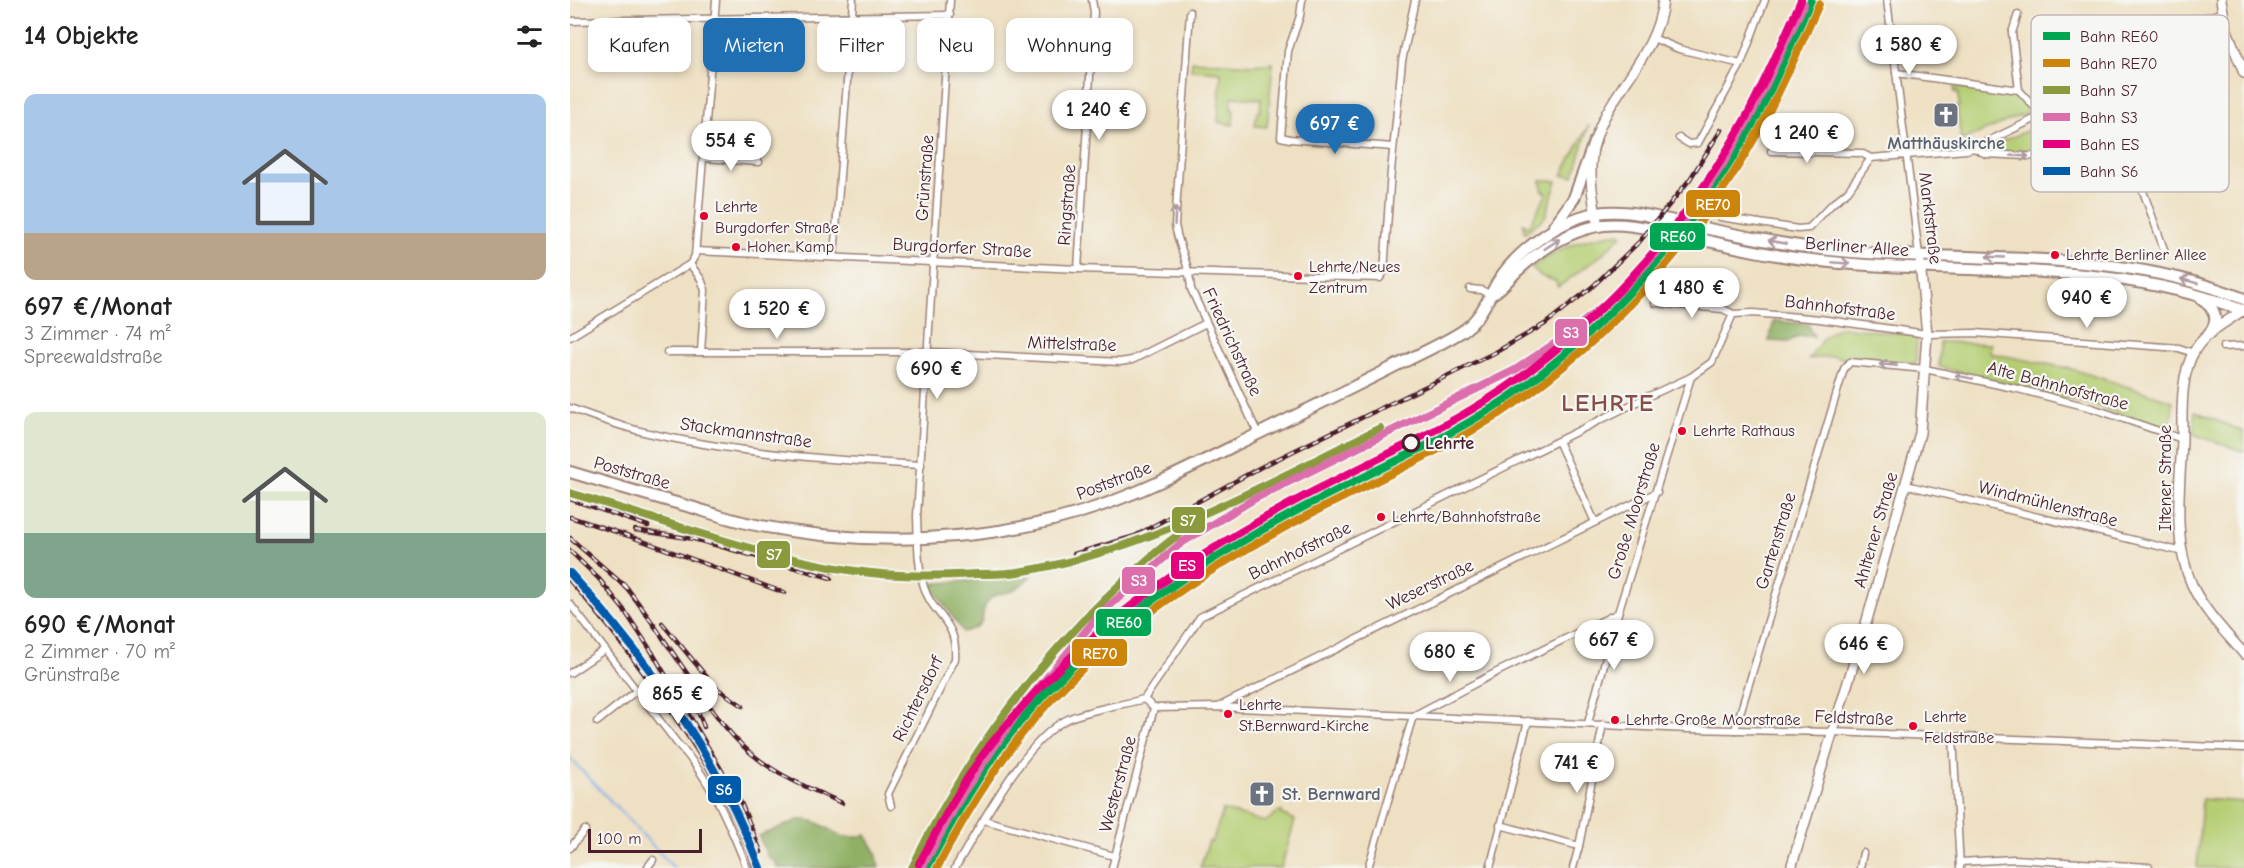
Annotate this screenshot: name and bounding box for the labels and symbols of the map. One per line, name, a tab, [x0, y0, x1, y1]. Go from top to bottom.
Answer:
legend	[2031, 15, 2229, 192]
pin: 1 580 €	[1854, 25, 1964, 76]
text: Bahn RE60	[2080, 28, 2159, 46]
text: Bahn RE70	[2080, 55, 2157, 73]
text: Bahn S7	[2080, 82, 2138, 100]
pin: 1 240 €	[1044, 90, 1154, 141]
church icon: Matthäuskirche	[1931, 100, 1961, 130]
pin: 697 €	[1293, 104, 1377, 155]
text: Bahn S3	[2080, 109, 2138, 127]
pin: 1 240 €	[1752, 113, 1862, 164]
pin: 554 €	[689, 121, 773, 172]
place label: Matthäuskirche	[1887, 133, 2005, 154]
street label: Grünstraße	[912, 134, 938, 222]
text: Bahn ES	[2080, 136, 2140, 154]
one-way arrow	[2009, 150, 2029, 161]
text: Bahn S6	[2080, 163, 2138, 181]
street label: Ringstraße	[1054, 164, 1080, 246]
street label: Marktstraße	[1914, 171, 1946, 265]
line badge: RE70	[1685, 189, 1741, 218]
text: RE70	[1695, 196, 1731, 214]
place label: Lehrte Burgdorfer Straße	[715, 198, 839, 237]
one-way arrow	[1170, 207, 1181, 226]
marker: Lehrte Burgdorfer Straße	[698, 210, 710, 222]
line badge: RE60	[1649, 222, 1706, 251]
text: RE60	[1660, 228, 1696, 246]
street label: Berliner Allee	[1804, 233, 1910, 261]
street label: Burgdorfer Straße	[892, 234, 1032, 262]
one-way arrow	[1768, 236, 1787, 247]
place label: Hoher Kamp	[747, 238, 834, 256]
one-way arrow	[1544, 238, 1561, 251]
marker: Hoher Kamp	[730, 241, 742, 253]
place label: Lehrte Berliner Allee	[2066, 246, 2206, 264]
marker: Lehrte Berliner Allee	[2049, 249, 2061, 261]
one-way arrow	[1986, 251, 2006, 262]
place label: Lehrte/Neues Zentrum	[1309, 258, 1401, 297]
one-way arrow	[1831, 258, 1851, 269]
pin: 1 480 €	[1637, 268, 1747, 319]
marker: Lehrte/Neues Zentrum	[1292, 270, 1304, 282]
one-way arrow	[2179, 274, 2198, 286]
pin: 940 €	[2045, 278, 2129, 329]
street label: Friedrichstraße	[1198, 285, 1266, 399]
pin: 1 520 €	[722, 289, 832, 340]
street label: Bahnhofstraße	[1783, 291, 1897, 325]
line badge: S3	[1554, 318, 1588, 347]
text: S3	[1563, 324, 1579, 342]
street label: Mittelstraße	[1027, 332, 1117, 356]
pin: 690 €	[895, 349, 979, 400]
street label: Alte Bahnhofstraße	[1985, 357, 2131, 415]
one-way arrow	[1878, 359, 1898, 370]
one-way arrow	[1955, 371, 1974, 383]
district label: LEHRTE	[1561, 389, 1655, 417]
street label: Stackmannstraße	[679, 413, 813, 453]
place label: Lehrte Rathaus	[1693, 422, 1795, 440]
marker: Lehrte Rathaus	[1676, 425, 1688, 437]
street label: Iltener Straße	[2155, 425, 2176, 531]
place label: Lehrte	[1425, 433, 1474, 454]
marker: Lehrte	[1402, 434, 1420, 452]
street label: Große Moorstraße	[1603, 440, 1665, 582]
street label: Poststraße	[591, 452, 673, 494]
street label: Poststraße	[1074, 457, 1154, 505]
street label: Ahltener Straße	[1849, 470, 1903, 590]
street label: Windmühlenstraße	[1976, 477, 2120, 531]
street label: Gartenstraße	[1751, 490, 1801, 592]
line badge: S7	[1171, 506, 1206, 534]
place label: Lehrte/Bahnhofstraße	[1392, 508, 1541, 526]
marker: Lehrte/Bahnhofstraße	[1375, 511, 1387, 523]
text: S7	[1180, 512, 1197, 530]
street label: Bahnhofstraße	[1245, 517, 1355, 585]
line badge: S7	[756, 540, 791, 569]
text: S7	[766, 546, 783, 564]
line badge: ES	[1170, 551, 1205, 580]
street label: Weserstraße	[1383, 555, 1477, 615]
text: ES	[1178, 557, 1196, 575]
line badge: S3	[1121, 566, 1156, 595]
text: S3	[1131, 572, 1147, 590]
line badge: RE60	[1095, 608, 1152, 637]
text: RE60	[1106, 614, 1142, 632]
pin: 667 €	[1572, 620, 1656, 671]
pin: 646 €	[1822, 624, 1906, 675]
pin: 680 €	[1408, 632, 1492, 683]
line badge: RE70	[1071, 638, 1128, 667]
text: RE70	[1082, 645, 1118, 663]
street label: Richtersdorf	[888, 652, 948, 745]
pin: 865 €	[636, 674, 720, 725]
place label: Lehrte St.Bernward-Kirche	[1239, 696, 1369, 735]
street label: Feldstraße	[1814, 706, 1894, 730]
marker: Lehrte St.Bernward-Kirche	[1222, 708, 1234, 720]
place label: Lehrte Feldstraße	[1924, 708, 1994, 747]
place label: Lehrte Große Moorstraße	[1626, 711, 1801, 729]
marker: Lehrte Große Moorstraße	[1609, 714, 1621, 726]
marker: Lehrte Feldstraße	[1907, 720, 1919, 732]
street label: Westerstraße	[1095, 734, 1141, 834]
pin: 741 €	[1535, 743, 1619, 794]
line badge: S6	[707, 775, 742, 804]
church icon: St. Bernward	[1247, 779, 1277, 809]
text: S6	[715, 781, 733, 799]
place label: St. Bernward	[1282, 784, 1381, 805]
scale bar	[588, 826, 702, 854]

